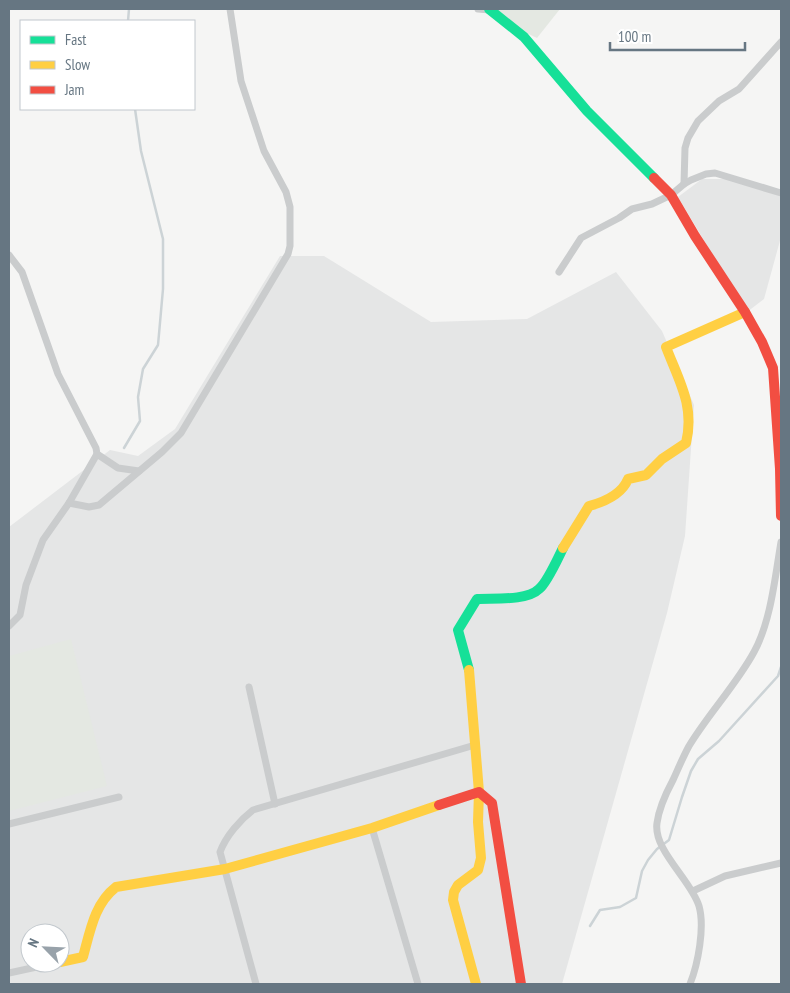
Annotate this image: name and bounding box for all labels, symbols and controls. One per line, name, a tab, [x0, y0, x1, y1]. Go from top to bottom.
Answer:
legend	[20, 20, 195, 110]
scale bar	[610, 20, 745, 52]
text: 100 m	[618, 27, 651, 46]
text: Fast	[65, 30, 86, 49]
text: Slow	[65, 55, 90, 74]
text: Jam	[64, 80, 84, 99]
north arrow	[20, 923, 70, 973]
text: N	[23, 936, 43, 950]

